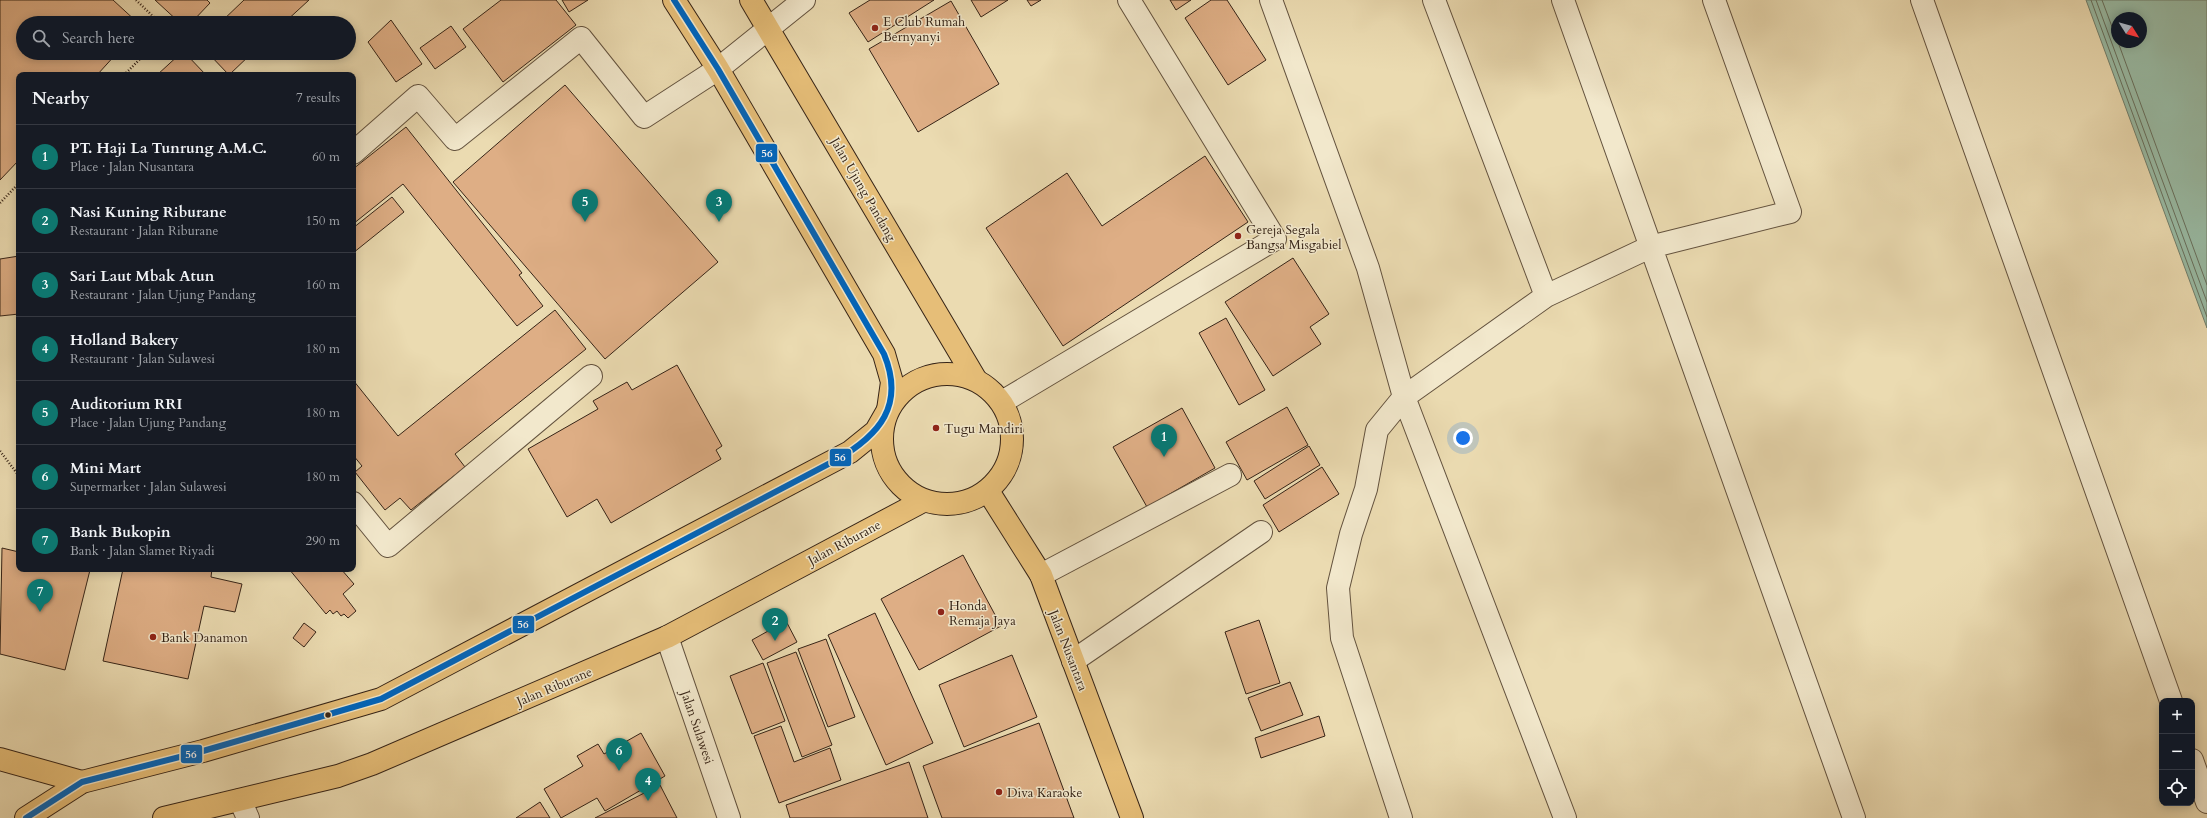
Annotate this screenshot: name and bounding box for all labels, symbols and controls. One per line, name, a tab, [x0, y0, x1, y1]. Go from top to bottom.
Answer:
north arrow	[2111, 12, 2147, 48]
place label: E Club Rumah Bernyanyi	[883, 13, 965, 46]
search box	[16, 16, 356, 60]
marker: E Club Rumah Bernyanyi	[870, 23, 880, 33]
icon: search	[30, 27, 52, 49]
text: Search here	[62, 28, 135, 48]
text: Nearby	[32, 87, 89, 110]
text: 7 results	[296, 89, 340, 107]
street label: Jalan Ujung Pandang	[825, 132, 901, 245]
text: PT. Haji La Tunrung A.M.C.	[70, 138, 267, 158]
line badge: 56	[755, 143, 778, 163]
text: 56	[761, 146, 773, 161]
text: 1	[42, 148, 48, 166]
text: 60 m	[312, 148, 340, 166]
text: Place · Jalan Nusantara	[70, 158, 194, 176]
pin: 5	[572, 189, 598, 222]
pin: 3	[706, 189, 732, 222]
text: Nasi Kuning Riburane	[70, 202, 227, 222]
text: 2	[42, 212, 48, 230]
text: 150 m	[306, 212, 340, 230]
place label: Gereja Segala Bangsa Misgabiel	[1246, 221, 1342, 254]
text: Restaurant · Jalan Riburane	[70, 222, 219, 240]
marker: Gereja Segala Bangsa Misgabiel	[1233, 231, 1243, 241]
text: Sari Laut Mbak Atun	[70, 266, 214, 286]
text: 3	[42, 276, 48, 294]
text: 160 m	[306, 276, 340, 294]
text: Restaurant · Jalan Ujung Pandang	[70, 286, 256, 304]
text: Holland Bakery	[70, 330, 179, 350]
text: 4	[42, 340, 48, 358]
text: 180 m	[306, 340, 340, 358]
text: Restaurant · Jalan Sulawesi	[70, 350, 215, 368]
text: Auditorium RRI	[70, 394, 182, 414]
text: 5	[42, 404, 48, 422]
text: 180 m	[306, 404, 340, 422]
text: Place · Jalan Ujung Pandang	[70, 414, 226, 432]
place label: Tugu Mandiri	[944, 420, 1023, 438]
marker: Tugu Mandiri	[931, 423, 941, 433]
pin: 1	[1151, 424, 1177, 457]
your location	[1453, 428, 1473, 448]
line badge: 56	[829, 448, 852, 467]
text: 56	[834, 450, 846, 465]
text: Mini Mart	[70, 458, 141, 478]
text: 6	[42, 468, 48, 486]
text: 180 m	[306, 468, 340, 486]
text: Supermarket · Jalan Sulawesi	[70, 478, 227, 496]
street label: Jalan Riburane	[803, 516, 884, 571]
text: Bank Bukopin	[70, 522, 171, 542]
text: 7	[42, 532, 48, 550]
text: 290 m	[306, 532, 340, 550]
text: Bank · Jalan Slamet Riyadi	[70, 542, 215, 560]
pin: 7	[27, 579, 53, 612]
place label: Honda Remaja Jaya	[949, 597, 1016, 630]
street label: Jalan Nusantara	[1044, 605, 1092, 694]
marker: Honda Remaja Jaya	[936, 607, 946, 617]
pin: 2	[762, 608, 788, 641]
line badge: 56	[512, 615, 535, 634]
text: 56	[517, 617, 529, 632]
place label: Bank Danamon	[161, 629, 248, 647]
marker: Bank Danamon	[148, 632, 158, 642]
street label: Jalan Riburane	[512, 663, 595, 712]
street label: Jalan Sulawesi	[675, 686, 718, 767]
map controls	[2159, 698, 2195, 806]
button: +	[2159, 698, 2195, 734]
unlabelled marker	[323, 710, 333, 720]
button: −	[2159, 734, 2195, 770]
pin: 6	[606, 738, 632, 771]
line badge: 56	[180, 744, 203, 764]
text: 56	[185, 747, 197, 762]
pin: 4	[635, 768, 661, 801]
button: locate	[2159, 770, 2195, 806]
place label: Diva Karaoke	[1007, 784, 1083, 802]
marker: Diva Karaoke	[994, 787, 1004, 797]

